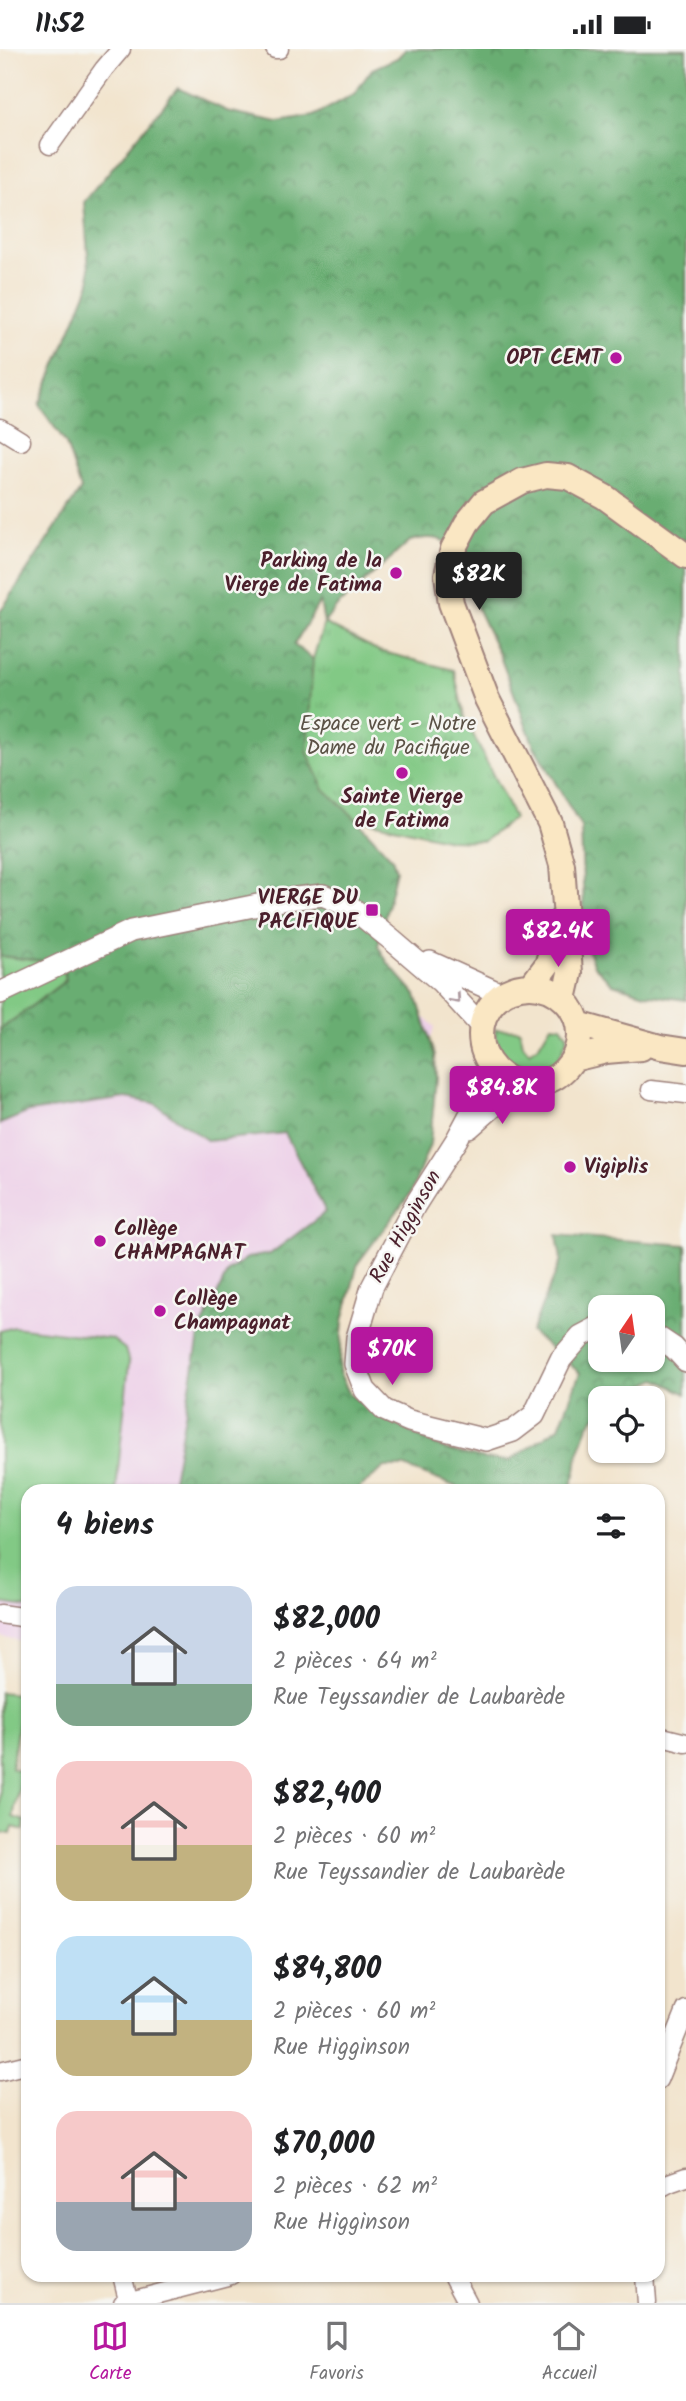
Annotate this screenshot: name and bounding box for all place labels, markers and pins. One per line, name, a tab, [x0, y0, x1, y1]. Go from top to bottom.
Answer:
place label: OPT CEMT	[506, 342, 605, 375]
marker: OPT CEMT	[608, 350, 624, 366]
place label: Parking de la Vierge de Fatima	[225, 545, 382, 602]
pin: $82K	[438, 553, 520, 612]
marker: Parking de la Vierge de Fatima	[388, 565, 404, 581]
marker: Sainte Vierge de Fatima	[394, 765, 410, 781]
place label: Sainte Vierge de Fatima	[341, 781, 463, 838]
place label: VIERGE DU PACIFIQUE	[257, 882, 359, 939]
marker: VIERGE DU PACIFIQUE	[364, 902, 380, 918]
pin: $82.4K	[501, 909, 615, 969]
pin: $84.8K	[445, 1067, 559, 1126]
place label: Vigiplis	[584, 1151, 649, 1184]
marker: Vigiplis	[562, 1159, 578, 1175]
place label: Collège CHAMPAGNAT	[114, 1213, 248, 1270]
marker: Collège CHAMPAGNAT	[92, 1233, 108, 1249]
place label: Collège Champagnat	[174, 1283, 291, 1340]
marker: Collège Champagnat	[152, 1303, 168, 1319]
pin: $70K	[351, 1327, 433, 1387]

